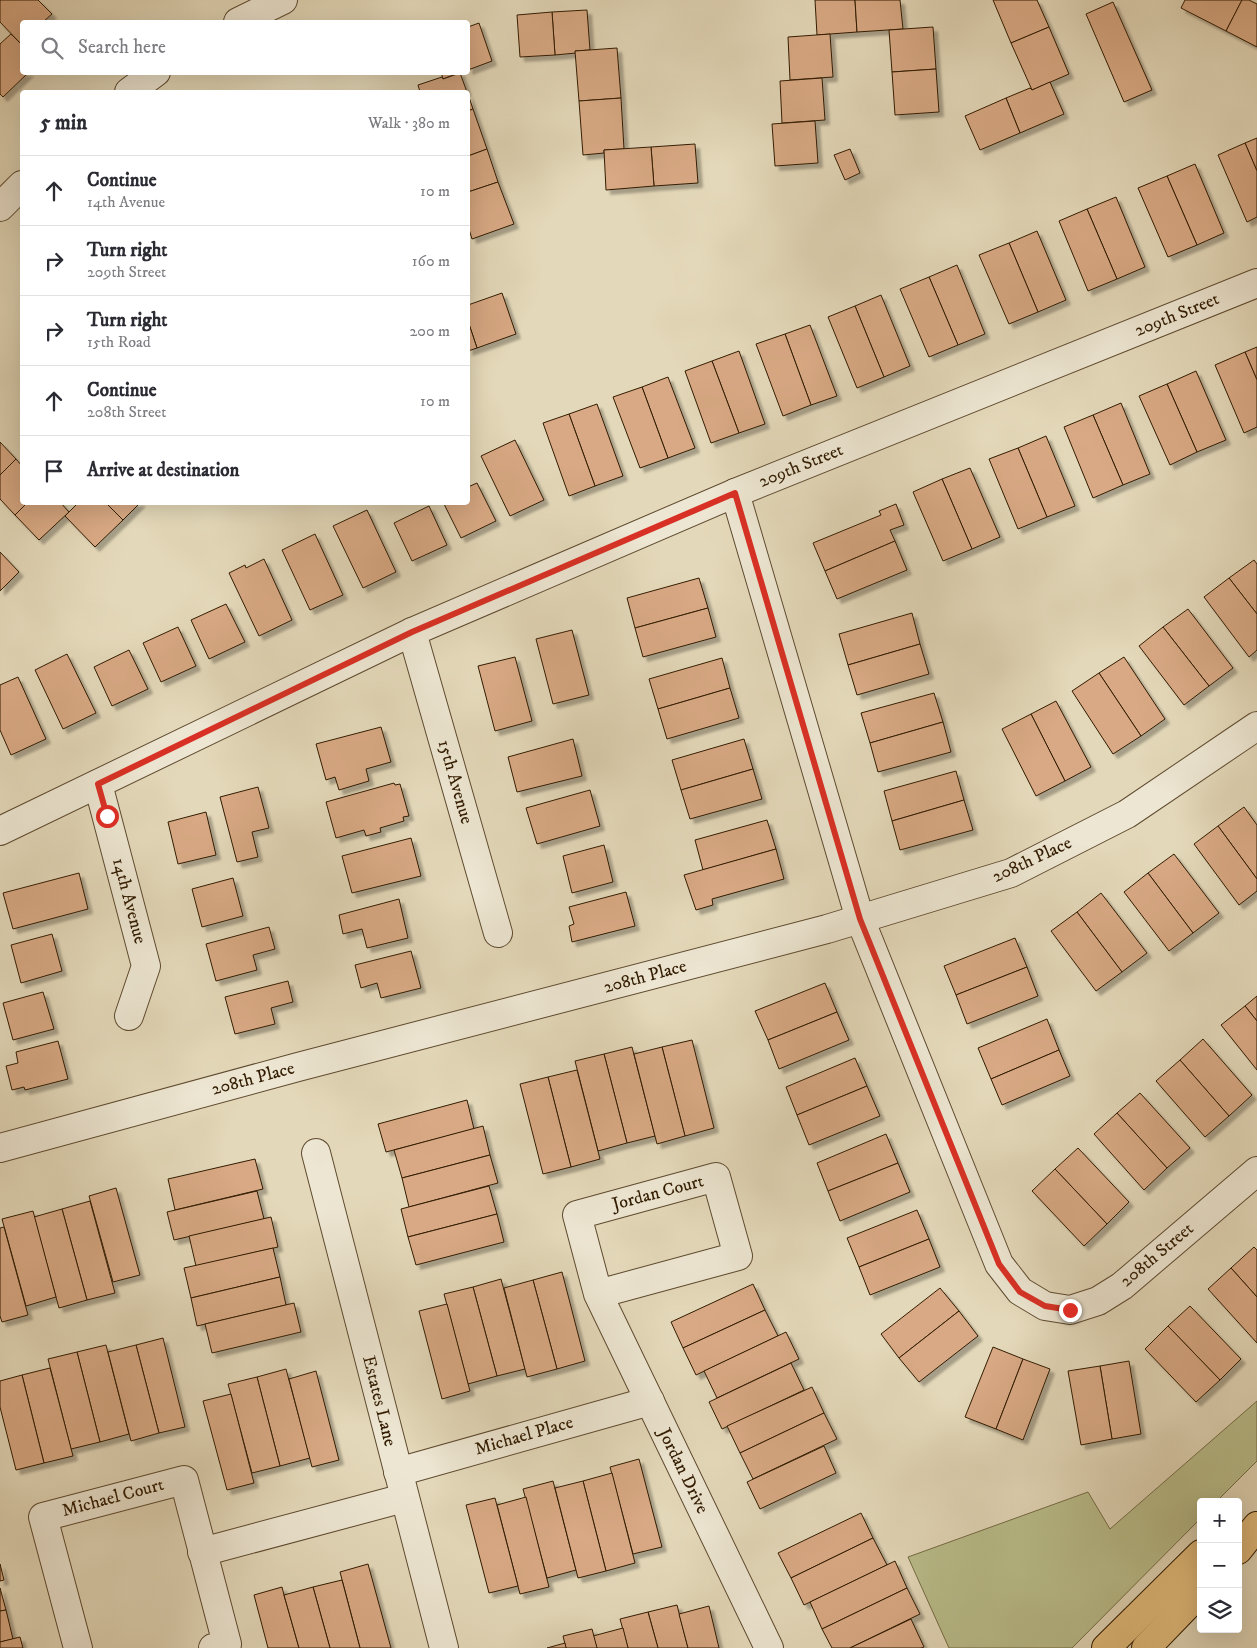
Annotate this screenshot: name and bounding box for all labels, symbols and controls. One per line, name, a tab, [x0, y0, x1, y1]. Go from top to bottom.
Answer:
search box	[20, 20, 470, 75]
icon: search	[38, 34, 66, 62]
text: Search here	[78, 36, 166, 59]
text: 5 min	[40, 110, 87, 136]
text: Walk · 380 m	[368, 113, 450, 133]
text: Continue	[87, 169, 157, 192]
icon: ahead	[40, 177, 68, 205]
text: 10 m	[420, 181, 450, 201]
text: 14th Avenue	[87, 192, 165, 212]
text: Turn right	[87, 239, 167, 262]
icon: right	[40, 247, 68, 275]
text: 160 m	[412, 251, 450, 271]
text: 209th Street	[87, 262, 166, 282]
street label: 209th Street	[1132, 288, 1223, 342]
text: Turn right	[87, 309, 167, 332]
icon: right	[40, 317, 68, 345]
text: 200 m	[409, 321, 450, 341]
text: 15th Road	[87, 332, 151, 352]
text: Continue	[87, 379, 157, 402]
icon: ahead	[40, 387, 68, 415]
text: 10 m	[420, 391, 450, 411]
text: 208th Street	[87, 402, 166, 422]
street label: 209th Street	[756, 439, 847, 493]
icon: arrive	[40, 457, 68, 485]
text: Arrive at destination	[87, 459, 239, 482]
street label: 15th Avenue	[433, 737, 477, 827]
route start	[96, 805, 119, 828]
street label: 208th Place	[989, 832, 1075, 888]
street label: 14th Avenue	[107, 856, 151, 946]
street label: 208th Place	[601, 955, 689, 999]
street label: 208th Place	[209, 1057, 297, 1101]
street label: Jordan Court	[608, 1170, 706, 1216]
street label: 208th Street	[1116, 1218, 1198, 1292]
route end	[1059, 1299, 1082, 1322]
street label: Estates Lane	[357, 1353, 401, 1449]
street label: Michael Place	[472, 1411, 576, 1461]
street label: Jordan Drive	[652, 1423, 713, 1517]
street label: Michael Court	[60, 1474, 167, 1522]
map controls	[1197, 1498, 1242, 1633]
button: +	[1197, 1498, 1242, 1543]
button: −	[1197, 1543, 1242, 1588]
button: layers	[1197, 1588, 1242, 1633]

